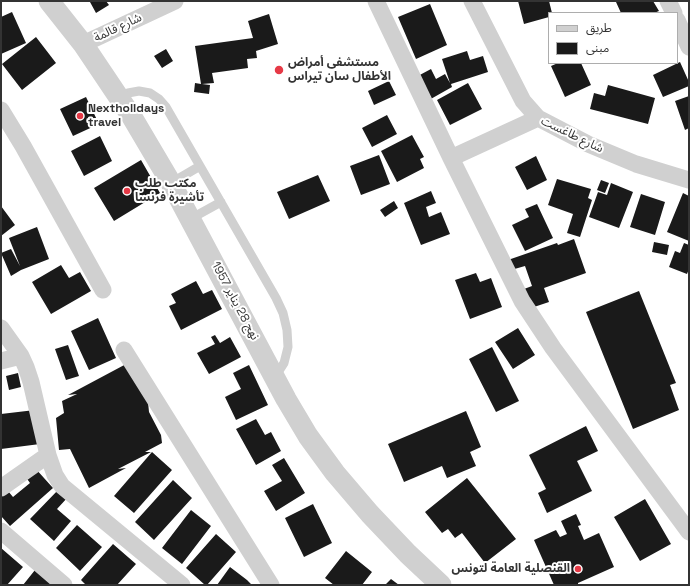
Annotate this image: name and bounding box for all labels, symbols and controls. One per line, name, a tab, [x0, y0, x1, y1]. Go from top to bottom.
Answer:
street label: شارع قالمة	[92, 11, 144, 45]
legend	[548, 12, 678, 64]
text: طريق	[586, 20, 612, 36]
text: مبنى	[586, 40, 609, 56]
place label: مستشفى أمراض الأطفال سان تيراس	[288, 56, 391, 84]
marker: مستشفى أمراض الأطفال سان تيراس	[273, 64, 285, 76]
place label: Nextholidays travel	[88, 102, 164, 130]
marker: Nextholidays travel	[75, 111, 85, 121]
street label: شارع طاغست	[539, 114, 605, 156]
place label: مكتب طلب تأشيرة فرنسا	[135, 177, 204, 205]
marker: مكتب طلب تأشيرة فرنسا	[122, 186, 132, 196]
street label: نهج 28 يناير 1957	[208, 259, 262, 343]
place label: القنصلية العامة لتونس	[452, 562, 570, 576]
marker: القنصلية العامة لتونس	[573, 564, 583, 574]

